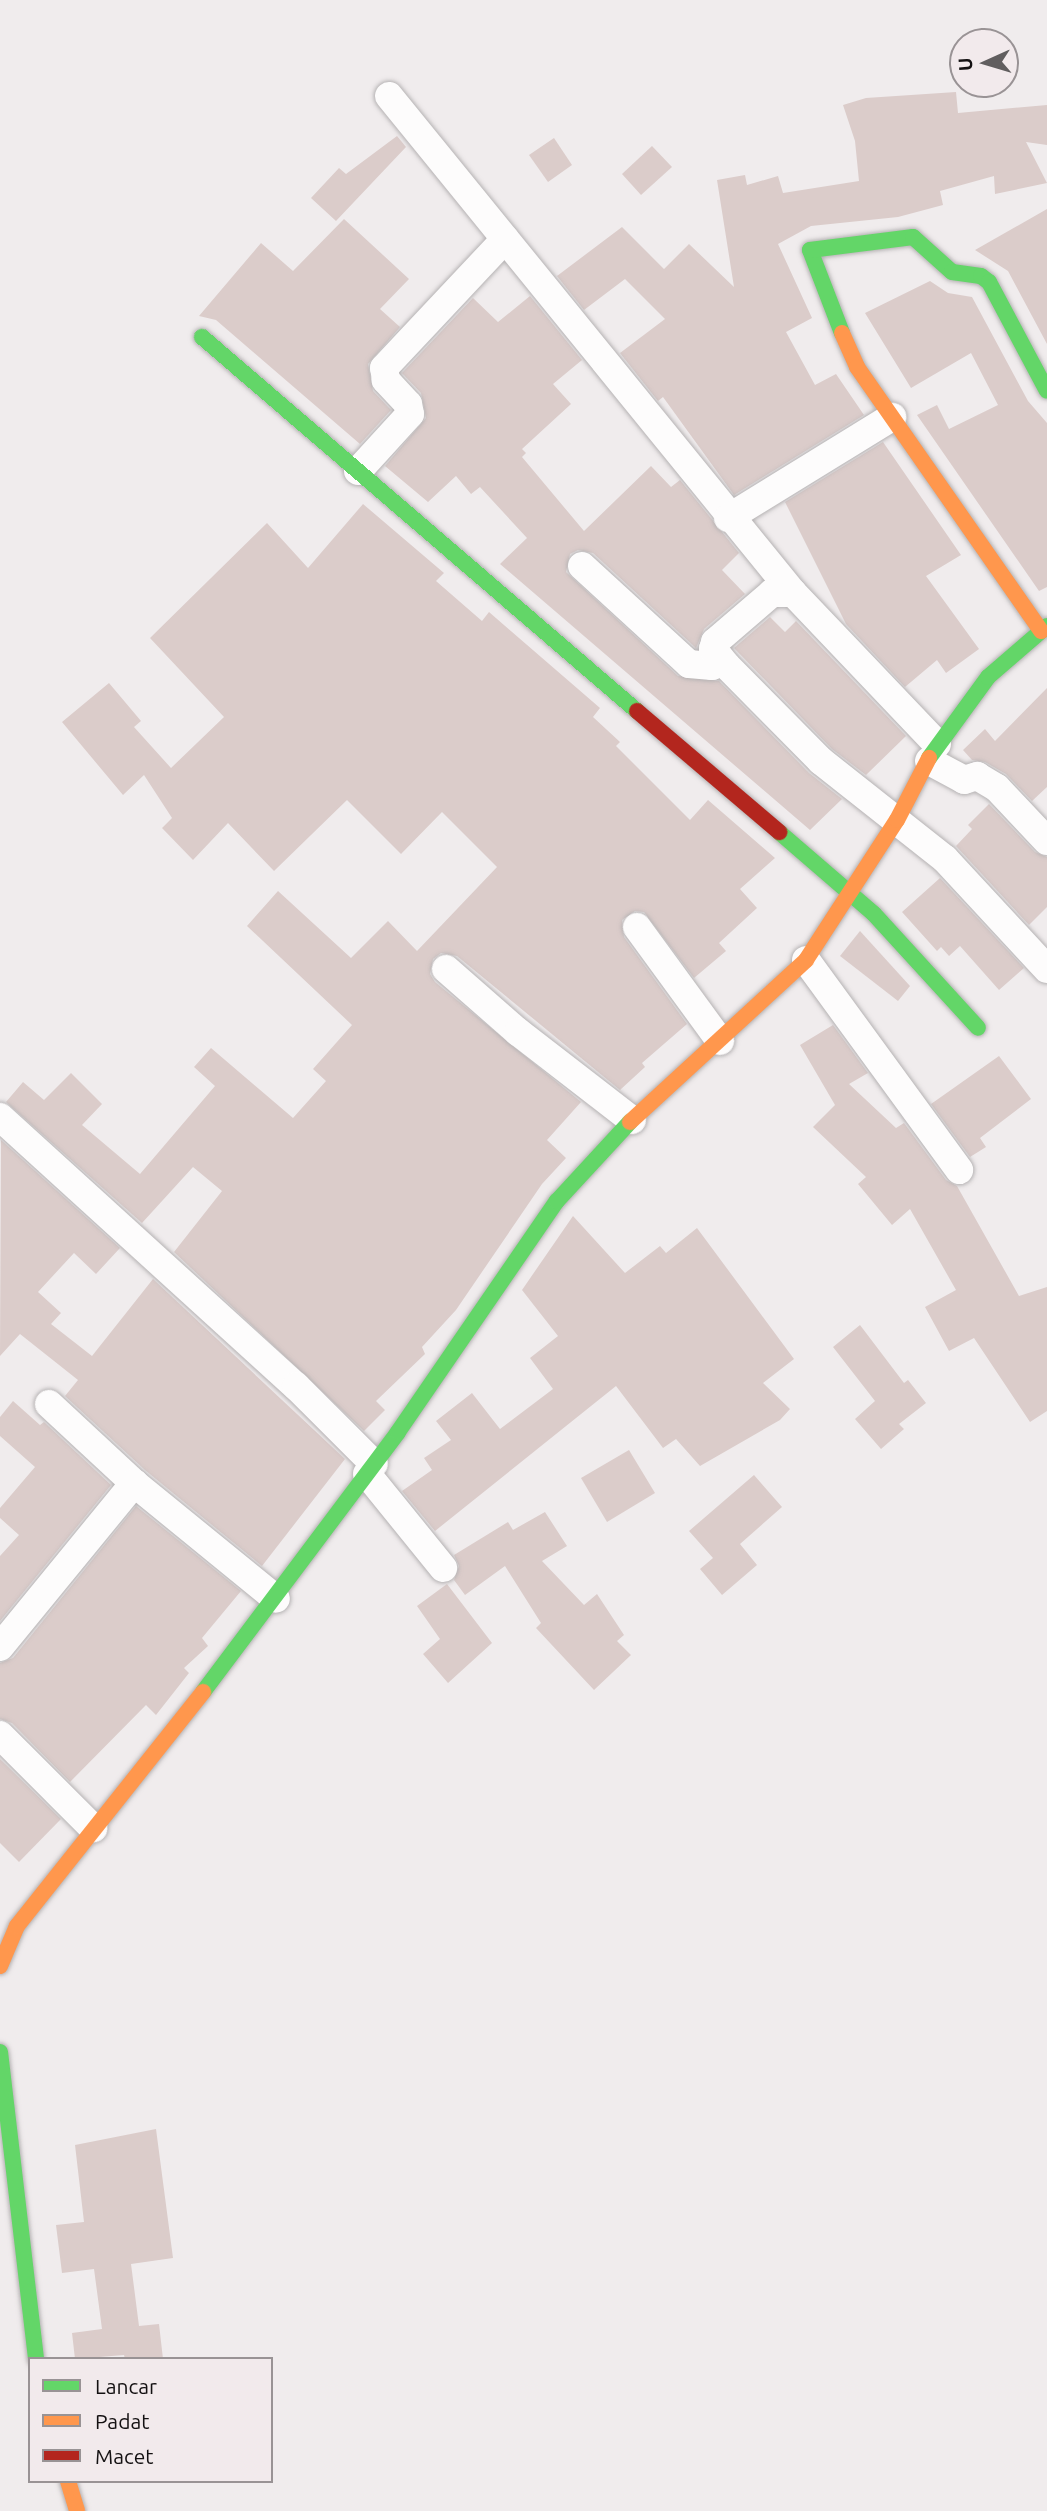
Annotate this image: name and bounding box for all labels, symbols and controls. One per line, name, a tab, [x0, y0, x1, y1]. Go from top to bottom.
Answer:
north arrow	[949, 28, 1019, 98]
text: U	[954, 57, 976, 72]
legend	[28, 2357, 273, 2483]
text: Lancar	[95, 2374, 157, 2398]
text: Padat	[95, 2409, 150, 2433]
text: Macet	[95, 2444, 154, 2468]

